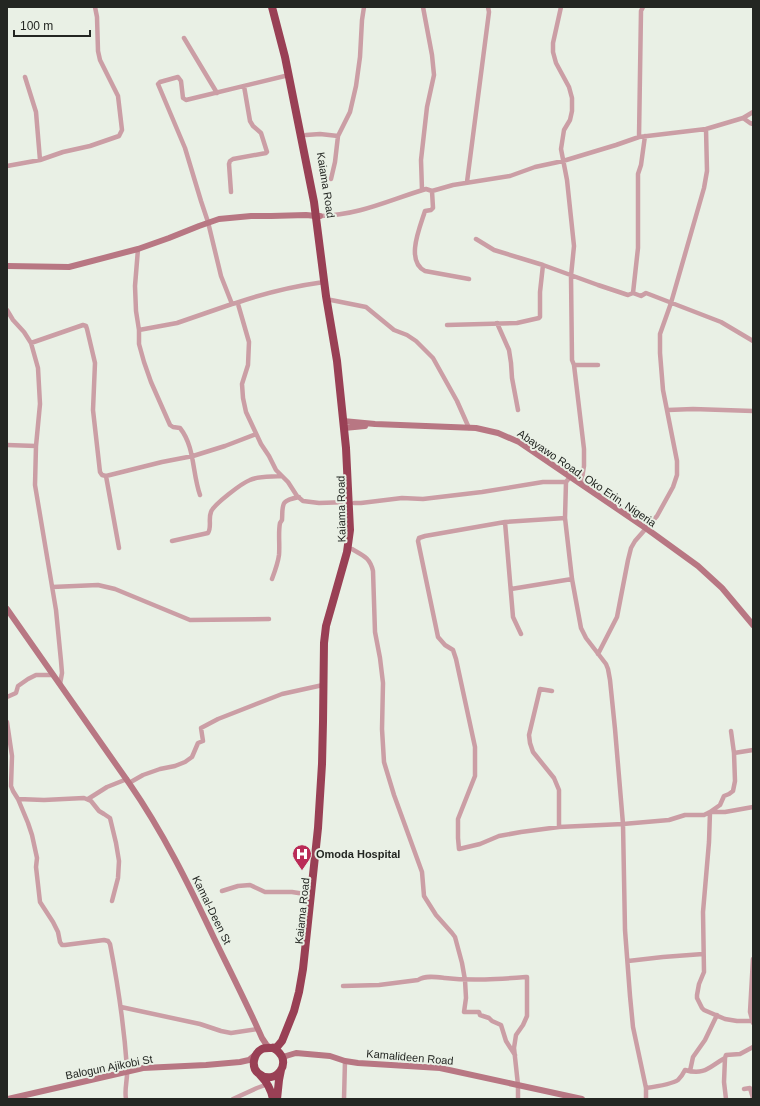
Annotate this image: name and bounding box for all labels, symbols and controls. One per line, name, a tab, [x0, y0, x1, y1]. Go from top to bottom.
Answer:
scale bar	[14, 12, 90, 38]
text: 100 m	[20, 19, 53, 33]
street label: Kaiama Road	[315, 151, 337, 219]
street label: Abayawo Road, Oko Erin, Nigeria	[515, 427, 659, 529]
street label: Kaiama Road	[334, 476, 348, 542]
hospital icon: Omoda Hospital	[291, 843, 313, 871]
place label: Omoda Hospital	[316, 848, 400, 860]
street label: Kamal-Deen St	[190, 874, 234, 946]
street label: Kaiama Road	[293, 877, 311, 945]
street label: Kamalideen Road	[366, 1047, 454, 1067]
street label: Balogun Ajikobi St	[64, 1053, 154, 1081]

